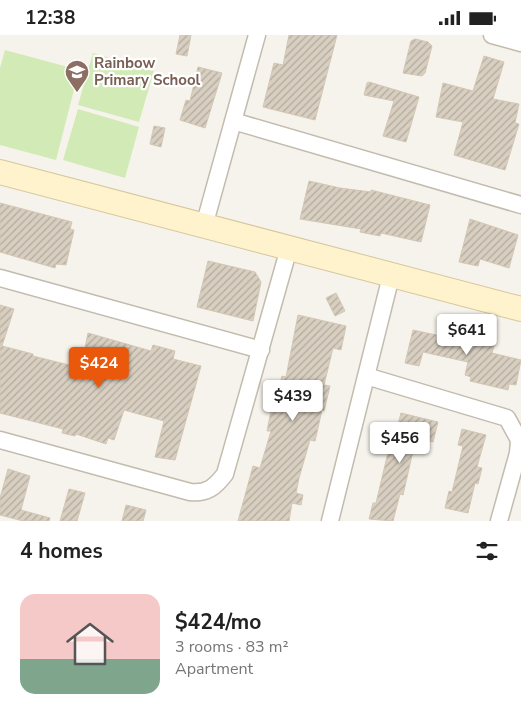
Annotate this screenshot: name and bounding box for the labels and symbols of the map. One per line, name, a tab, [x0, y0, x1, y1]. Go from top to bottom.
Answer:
place label: Rainbow Primary School	[94, 53, 201, 90]
school or university icon: Rainbow Primary School	[64, 59, 90, 93]
pin: $641	[437, 313, 497, 356]
pin: $424	[69, 347, 129, 389]
pin: $439	[263, 379, 323, 422]
pin: $456	[370, 421, 430, 464]

